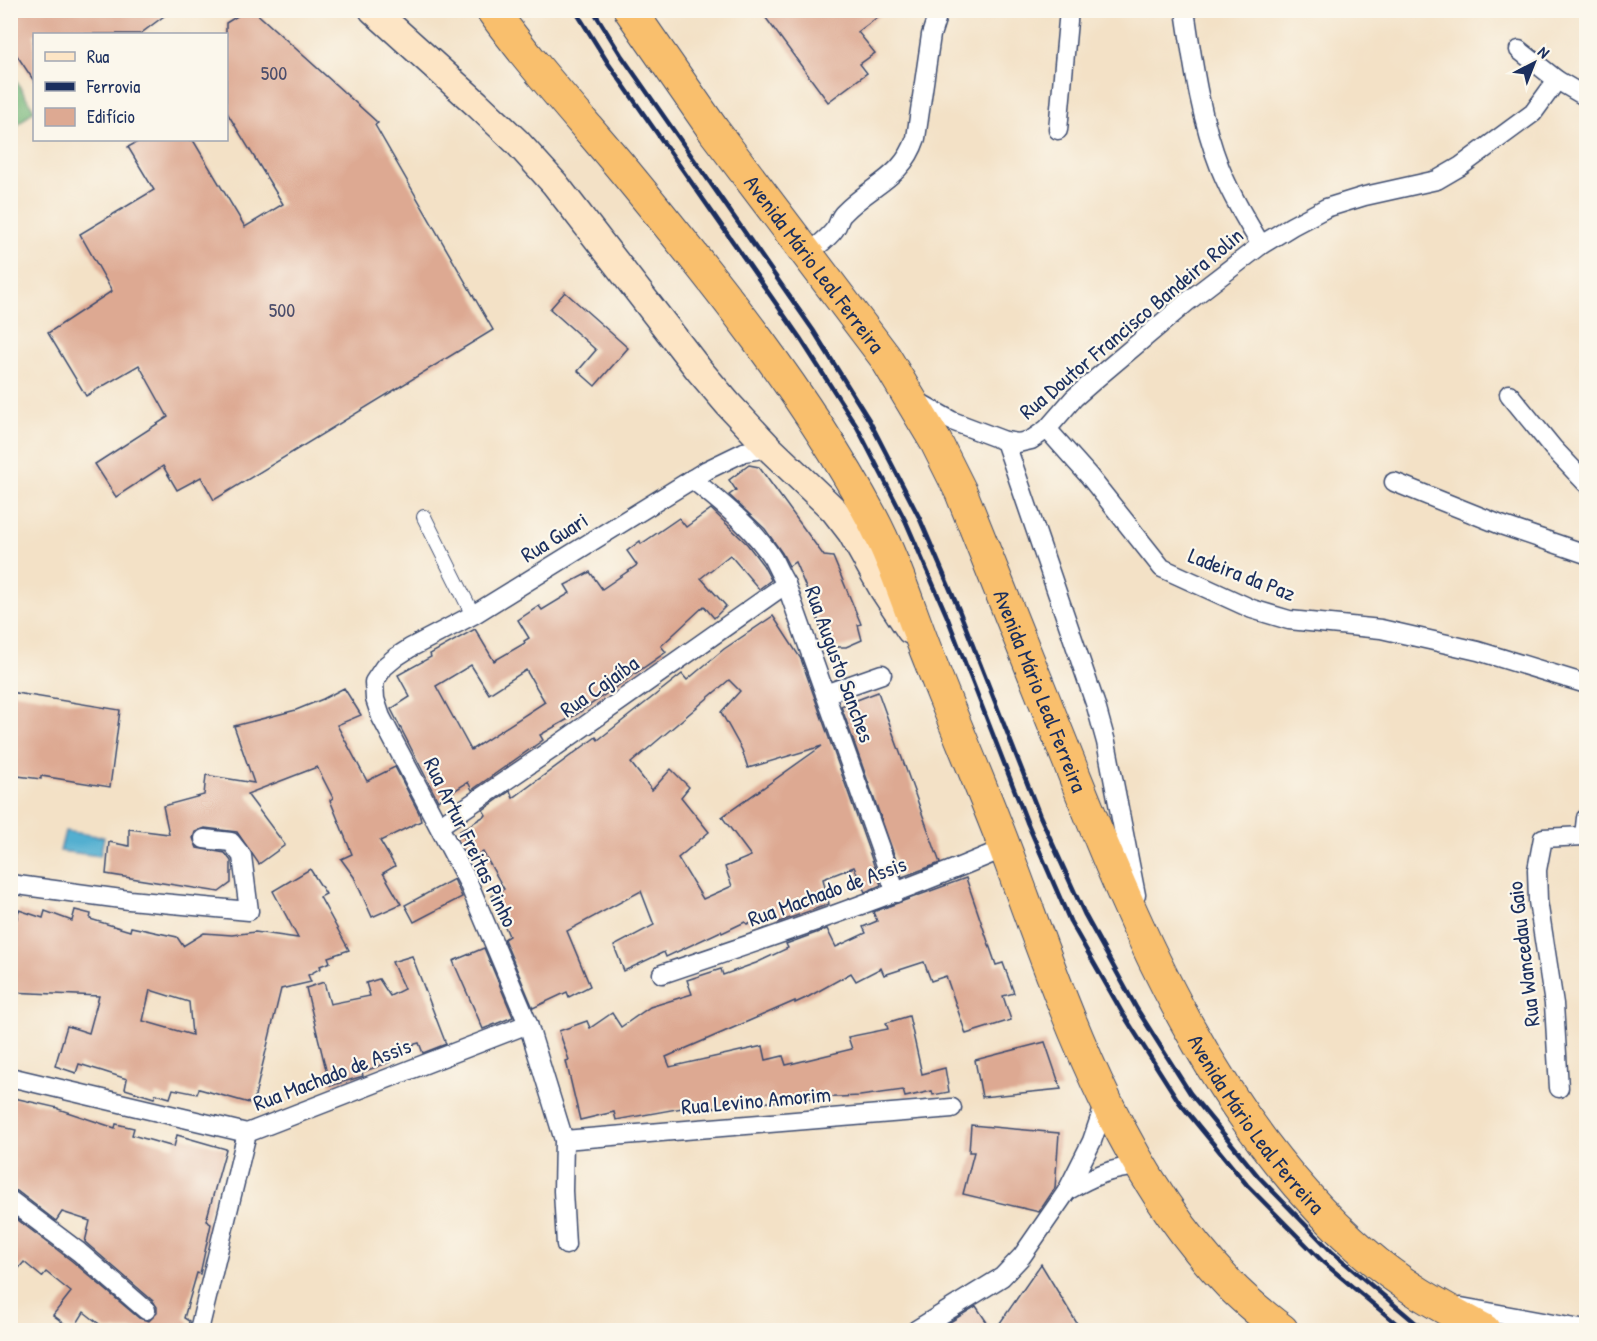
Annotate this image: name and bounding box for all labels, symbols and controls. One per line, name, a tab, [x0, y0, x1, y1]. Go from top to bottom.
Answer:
legend	[33, 33, 228, 141]
north arrow	[1504, 33, 1564, 93]
text: N	[1534, 41, 1555, 63]
text: Rua	[87, 44, 109, 69]
house number: 500	[261, 59, 287, 86]
text: Ferrovia	[86, 74, 140, 99]
text: Edifício	[87, 104, 135, 129]
street label: Avenida Mário Leal Ferreira	[737, 169, 892, 359]
street label: Rua Doutor Francisco Bandeira Rolin	[1013, 220, 1249, 426]
house number: 500	[269, 296, 295, 323]
street label: Rua Guari	[515, 505, 593, 569]
street label: Ladeira da Paz	[1184, 540, 1300, 608]
street label: Rua Augusto Sanches	[798, 582, 882, 746]
street label: Avenida Mário Leal Ferreira	[986, 585, 1095, 797]
street label: Rua Cajaíba	[554, 648, 645, 724]
street label: Rua Artur Freitas Pinho	[417, 752, 525, 932]
street label: Rua Machado de Assis	[744, 848, 910, 934]
street label: Rua Wancedau Gaio	[1499, 880, 1547, 1028]
street label: Avenida Mário Leal Ferreira	[1181, 1029, 1332, 1221]
street label: Rua Machado de Assis	[249, 1030, 415, 1118]
street label: Rua Levino Amorim	[680, 1079, 832, 1121]

